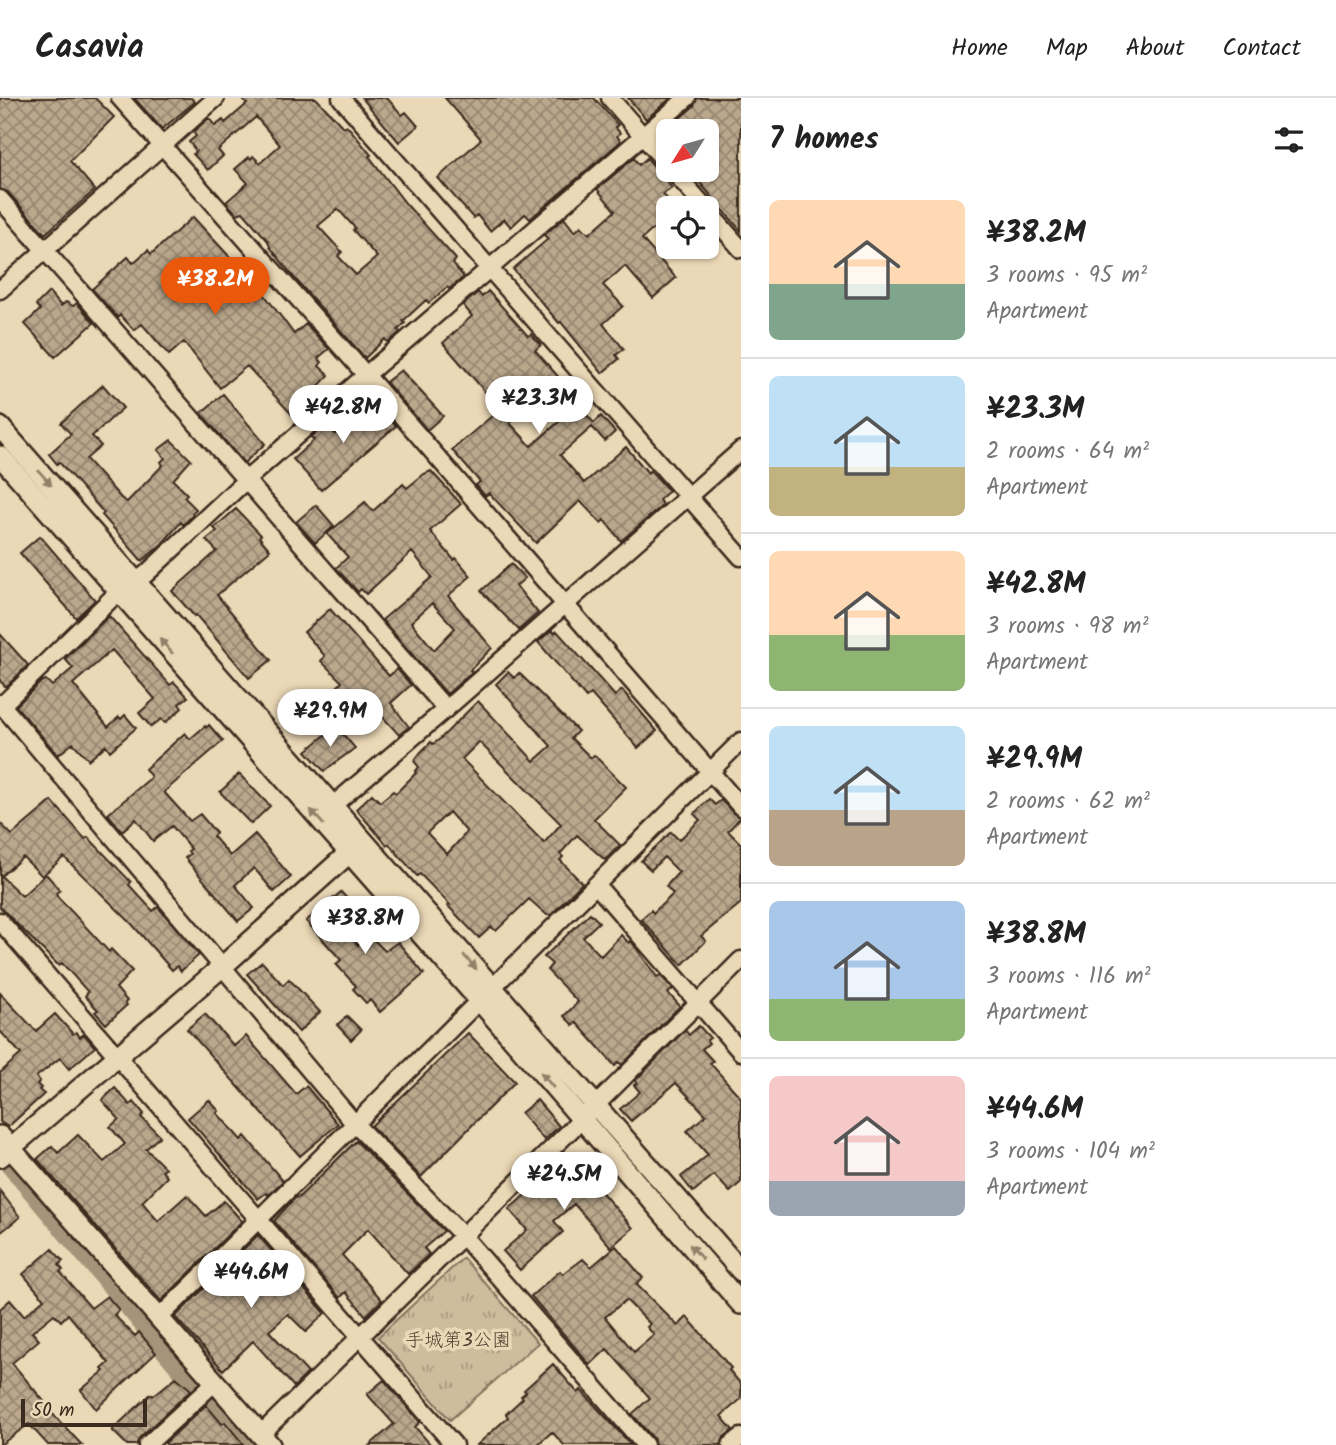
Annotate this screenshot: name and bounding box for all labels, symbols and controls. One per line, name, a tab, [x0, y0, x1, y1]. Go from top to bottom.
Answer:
text: Casavia	[35, 22, 144, 75]
text: Home	[951, 29, 1008, 68]
text: Map	[1046, 29, 1088, 68]
text: About	[1126, 29, 1184, 68]
text: Contact	[1222, 29, 1301, 68]
text: 7 homes	[769, 116, 879, 164]
north arrow	[656, 119, 719, 182]
map controls	[656, 119, 719, 259]
icon: filters	[1270, 121, 1308, 159]
button: locate	[656, 196, 719, 259]
text: ¥38.2M	[986, 210, 1086, 258]
icon: home	[825, 228, 909, 312]
pin: ¥38.2M	[158, 258, 272, 317]
text: 3 rooms · 95 m²	[986, 258, 1147, 294]
text: ¥38.2M	[177, 262, 253, 298]
text: Apartment	[986, 294, 1088, 330]
pin: ¥23.3M	[482, 376, 596, 436]
text: ¥23.3M	[501, 381, 577, 417]
pin: ¥42.8M	[286, 386, 400, 445]
text: ¥23.3M	[986, 386, 1085, 434]
text: ¥42.8M	[305, 390, 381, 426]
icon: home	[825, 404, 909, 488]
text: 2 rooms · 64 m²	[986, 434, 1149, 470]
one-way arrow	[37, 469, 53, 487]
text: Apartment	[986, 470, 1088, 506]
text: ¥42.8M	[986, 561, 1086, 609]
icon: home	[825, 579, 909, 663]
text: 3 rooms · 98 m²	[986, 609, 1149, 645]
one-way arrow	[159, 638, 174, 655]
text: Apartment	[986, 645, 1088, 681]
pin: ¥29.9M	[273, 690, 387, 749]
text: ¥29.9M	[293, 694, 367, 730]
text: ¥29.9M	[986, 736, 1082, 784]
icon: home	[825, 754, 909, 838]
text: 2 rooms · 62 m²	[986, 784, 1150, 820]
one-way arrow	[309, 809, 325, 826]
text: Apartment	[986, 820, 1088, 856]
pin: ¥38.8M	[308, 896, 422, 956]
text: ¥38.8M	[327, 901, 403, 937]
text: ¥38.8M	[986, 911, 1086, 959]
icon: home	[825, 929, 909, 1013]
one-way arrow	[462, 953, 478, 971]
text: 3 rooms · 116 m²	[986, 959, 1151, 995]
text: Apartment	[986, 995, 1088, 1031]
one-way arrow	[540, 1071, 555, 1089]
text: ¥44.6M	[986, 1086, 1083, 1134]
icon: home	[825, 1104, 909, 1188]
text: 3 rooms · 104 m²	[986, 1134, 1155, 1170]
pin: ¥24.5M	[507, 1152, 621, 1212]
text: ¥24.5M	[527, 1157, 601, 1193]
text: Apartment	[986, 1170, 1088, 1206]
one-way arrow	[689, 1244, 704, 1261]
pin: ¥44.6M	[194, 1250, 308, 1310]
text: ¥44.6M	[214, 1255, 288, 1291]
park label: 手城第3公園	[405, 1326, 511, 1356]
scale bar	[21, 1396, 147, 1428]
text: 50 m	[32, 1396, 74, 1426]

